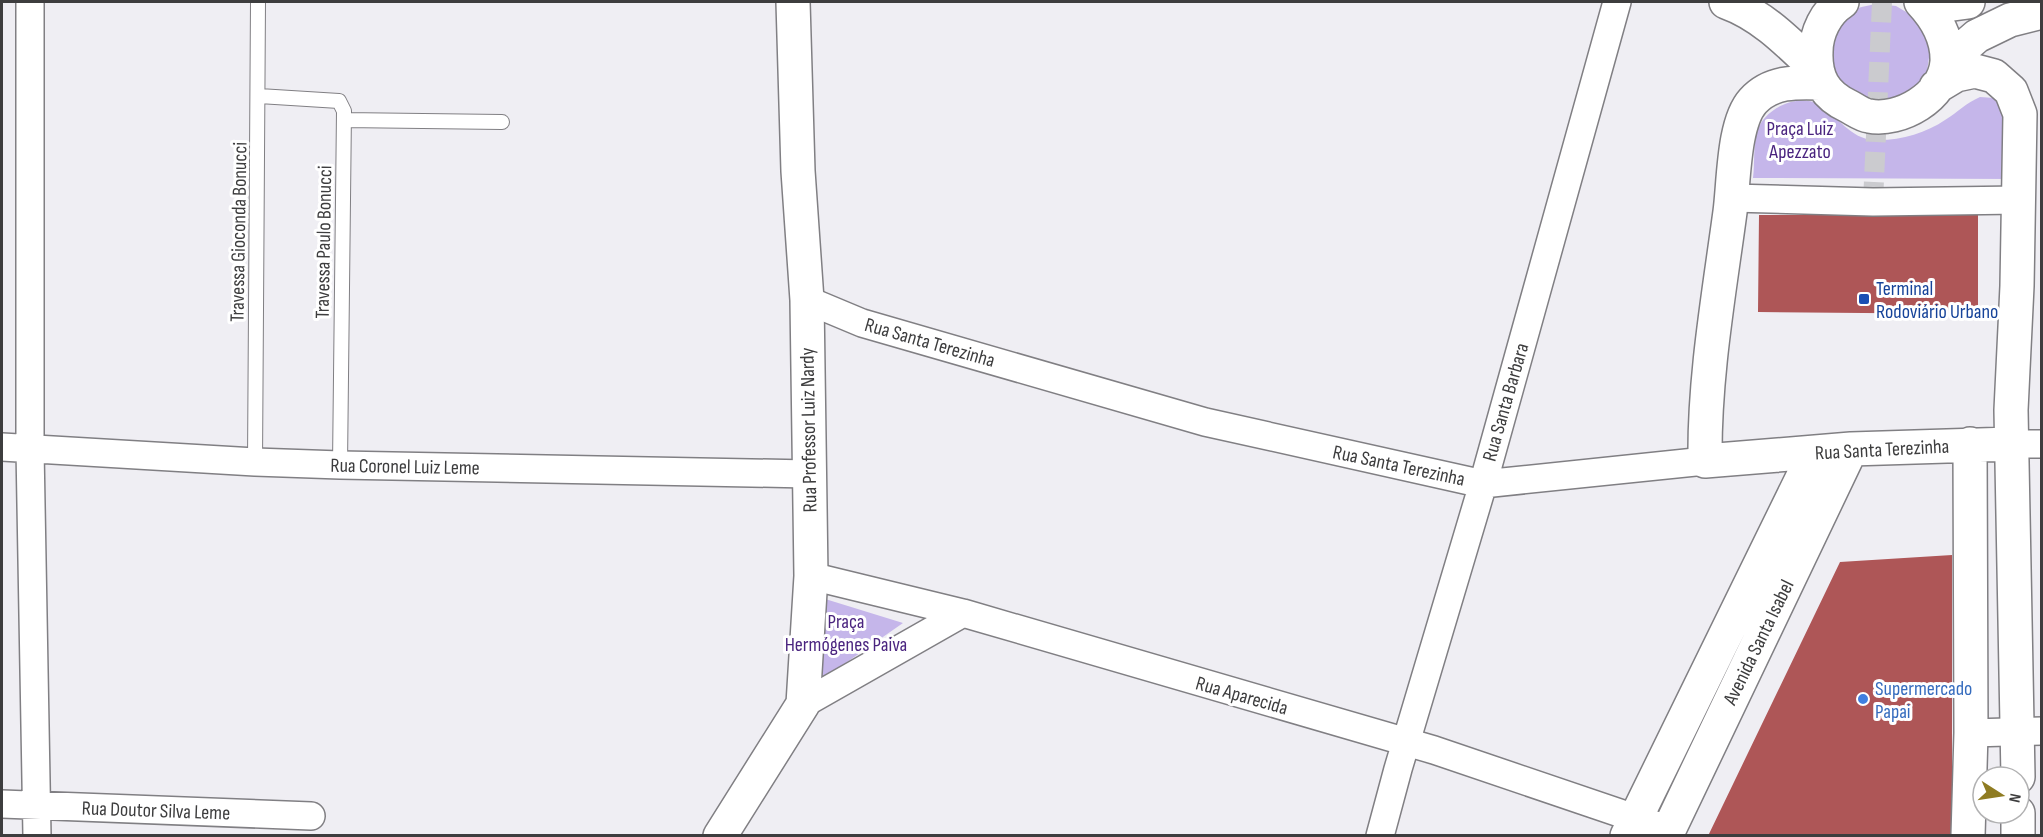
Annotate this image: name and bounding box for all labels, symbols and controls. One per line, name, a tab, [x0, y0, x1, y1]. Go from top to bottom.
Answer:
park label: Praça Luiz Apezzato	[1767, 117, 1833, 164]
street label: Travessa Gioconda Bonucci	[225, 142, 253, 322]
street label: Travessa Paulo Bonucci	[311, 165, 337, 319]
place label: Terminal Rodoviário Urbano	[1876, 277, 1998, 324]
marker: Terminal Rodoviário Urbano	[1857, 292, 1871, 306]
street label: Rua Santa Terezinha	[862, 313, 998, 373]
street label: Rua Santa Barbara	[1478, 340, 1534, 464]
street label: Rua Professor Luiz Nardy	[796, 347, 822, 512]
street label: Rua Santa Terezinha	[1814, 434, 1950, 465]
street label: Rua Santa Terezinha	[1331, 440, 1467, 492]
street label: Rua Coronel Luiz Leme	[330, 454, 480, 480]
street label: Avenida Santa Isabel	[1718, 576, 1800, 710]
park label: Praça Hermógenes Paiva	[785, 610, 907, 657]
street label: Rua Aparecida	[1193, 671, 1291, 721]
place label: Supermercado Papai	[1875, 677, 1972, 724]
marker: Supermercado Papai	[1856, 692, 1870, 706]
north arrow	[1971, 765, 2031, 825]
text: N	[2004, 792, 2024, 804]
street label: Rua Doutor Silva Leme	[81, 796, 231, 826]

